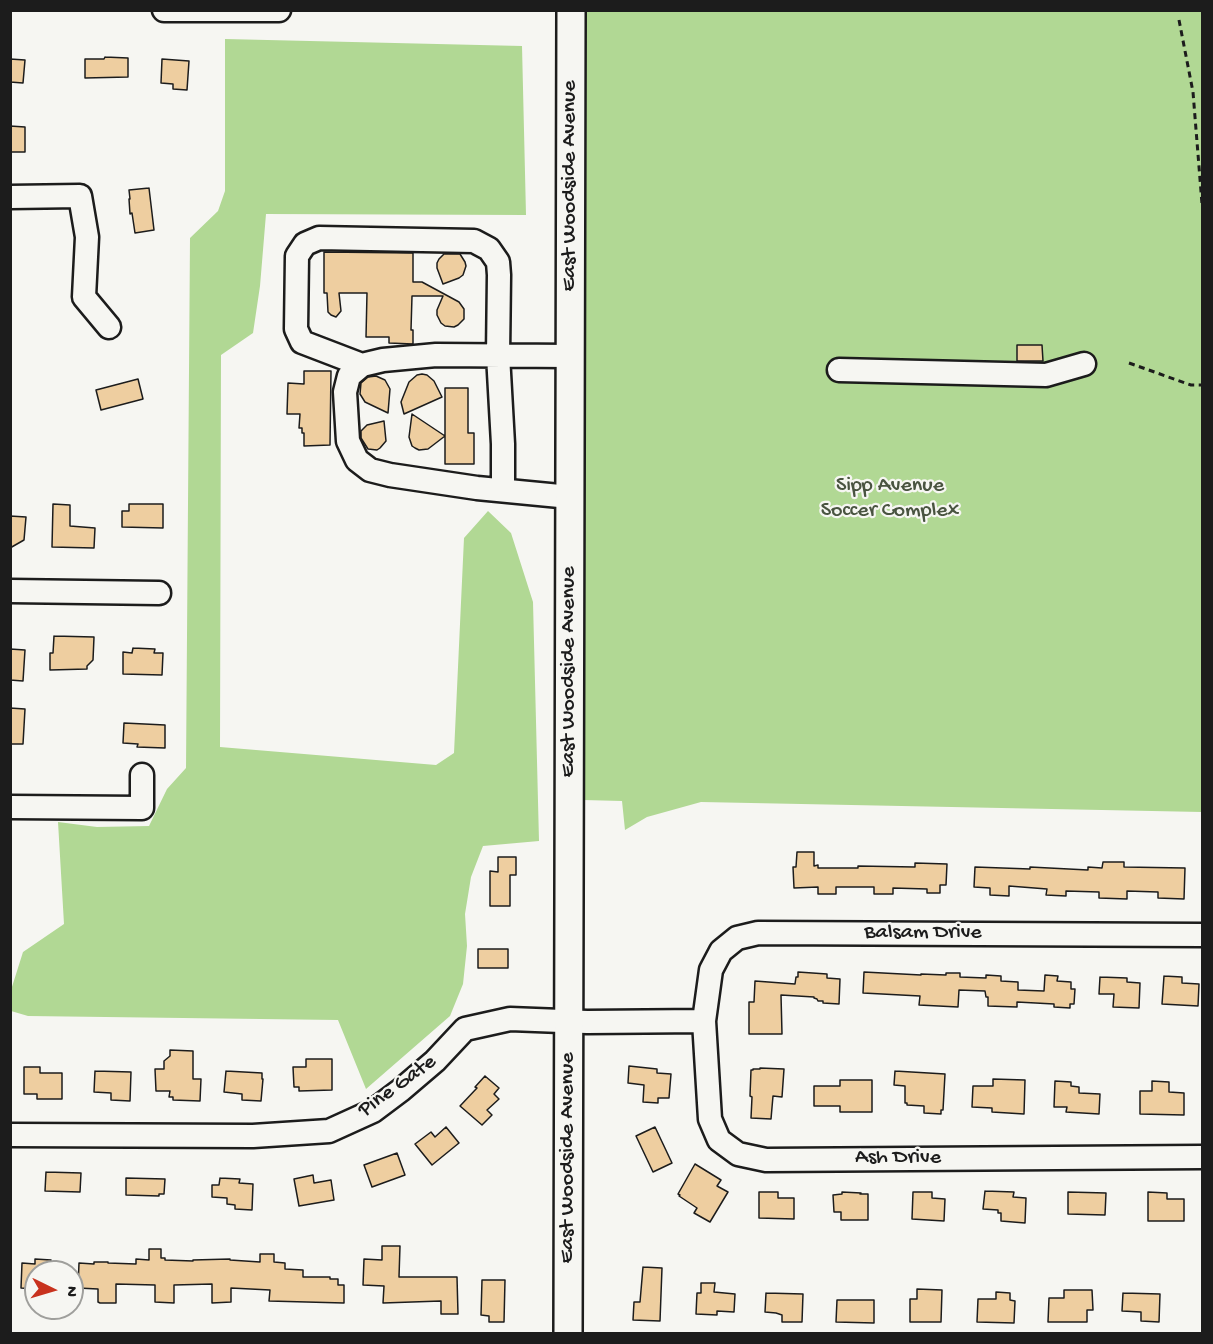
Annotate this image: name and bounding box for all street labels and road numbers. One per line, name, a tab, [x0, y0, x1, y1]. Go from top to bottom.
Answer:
street label: East Woodside Avenue	[558, 80, 584, 292]
street label: East Woodside Avenue	[557, 566, 583, 778]
street label: Balsam Drive	[864, 921, 982, 947]
street label: Pine Gate	[354, 1050, 442, 1124]
street label: East Woodside Avenue	[556, 1052, 582, 1264]
street label: Ash Drive	[855, 1146, 941, 1172]

